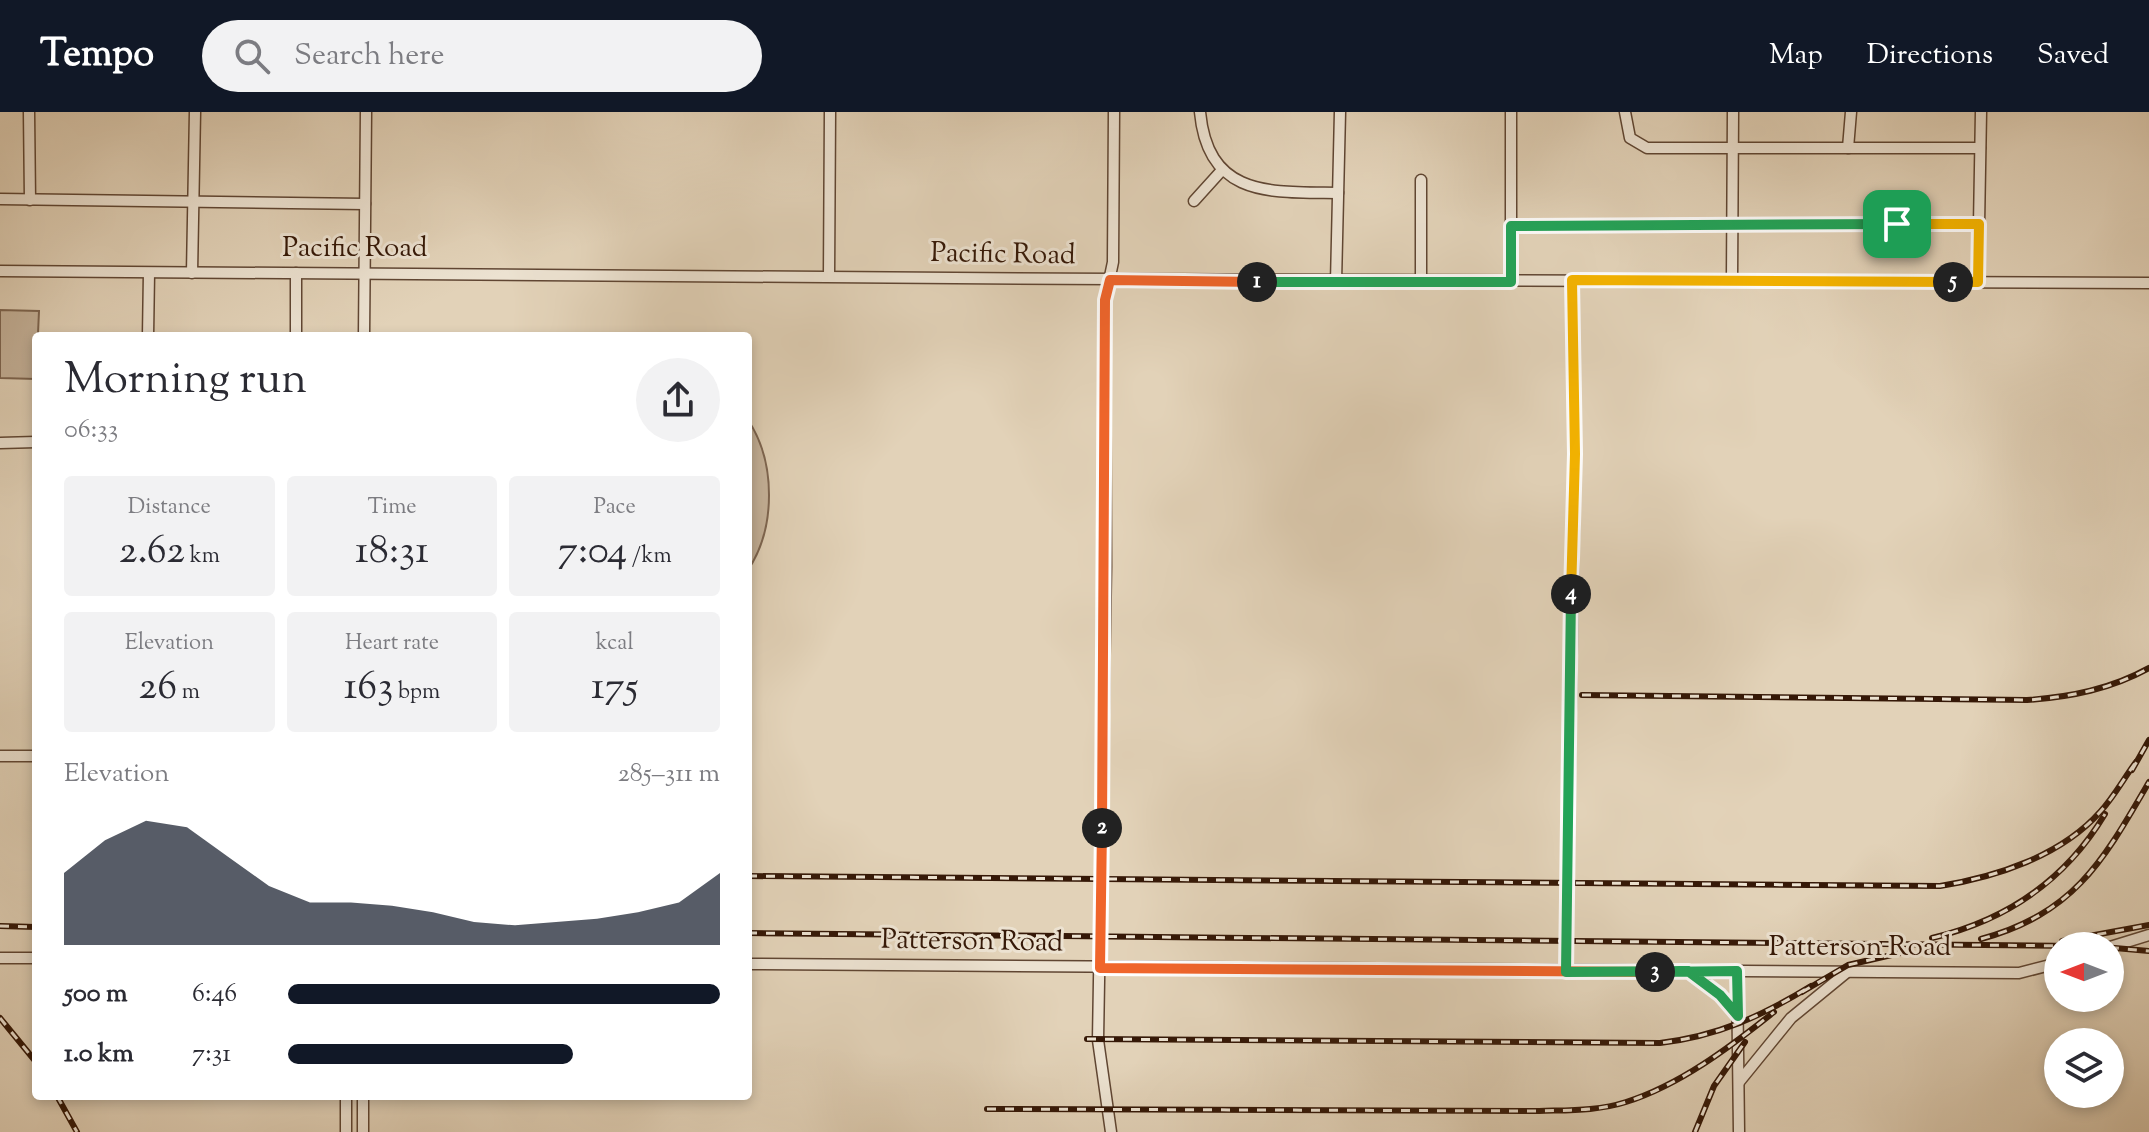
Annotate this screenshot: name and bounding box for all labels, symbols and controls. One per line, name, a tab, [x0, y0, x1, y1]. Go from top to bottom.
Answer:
search box	[202, 20, 762, 92]
text: Tempo	[40, 29, 154, 83]
icon: search	[230, 34, 274, 78]
text: Search here	[294, 35, 444, 78]
text: Map	[1769, 36, 1823, 76]
text: Directions	[1867, 36, 1993, 76]
text: Saved	[2037, 36, 2109, 76]
pin	[1863, 190, 1931, 258]
icon: arrive	[1875, 202, 1919, 246]
street label: Pacific Road	[282, 229, 428, 269]
street label: Pacific Road	[930, 234, 1076, 276]
pin: 1	[1237, 262, 1277, 302]
pin: 5	[1933, 262, 1973, 302]
text: 1	[1253, 266, 1261, 298]
text: 5	[1949, 266, 1957, 298]
text: Morning run	[64, 350, 307, 413]
button: share	[636, 358, 720, 442]
text: 06:33	[64, 412, 118, 449]
text: Distance	[128, 492, 211, 524]
text: Time	[368, 492, 416, 524]
text: Pace	[594, 492, 636, 524]
text: 2.62	[119, 524, 185, 581]
text: 18:31	[355, 524, 429, 581]
text: 7:04	[558, 524, 627, 581]
text: km	[185, 541, 220, 573]
text: /km	[627, 541, 672, 573]
pin: 4	[1551, 574, 1591, 614]
text: 4	[1565, 578, 1577, 610]
text: Elevation	[125, 628, 214, 660]
text: Heart rate	[345, 628, 439, 660]
text: kcal	[596, 628, 634, 660]
text: 26	[139, 660, 177, 717]
text: 163	[344, 660, 393, 717]
text: 175	[591, 660, 638, 717]
text: m	[177, 677, 200, 709]
text: bpm	[393, 677, 440, 709]
text: Elevation	[64, 756, 169, 793]
text: 285–311 m	[618, 756, 720, 793]
pin: 2	[1082, 808, 1122, 848]
text: 2	[1097, 812, 1107, 844]
street label: Patterson Road	[880, 920, 1064, 964]
street label: Patterson Road	[1769, 928, 1951, 968]
north arrow	[2044, 932, 2124, 1012]
map controls	[2044, 932, 2124, 1108]
pin: 3	[1635, 952, 1675, 992]
text: 3	[1651, 956, 1659, 988]
text: 500 m	[64, 976, 127, 1013]
text: 6:46	[192, 976, 237, 1013]
button: layers	[2044, 1028, 2124, 1108]
text: 1.0 km	[64, 1036, 134, 1073]
text: 7:31	[192, 1036, 231, 1073]

